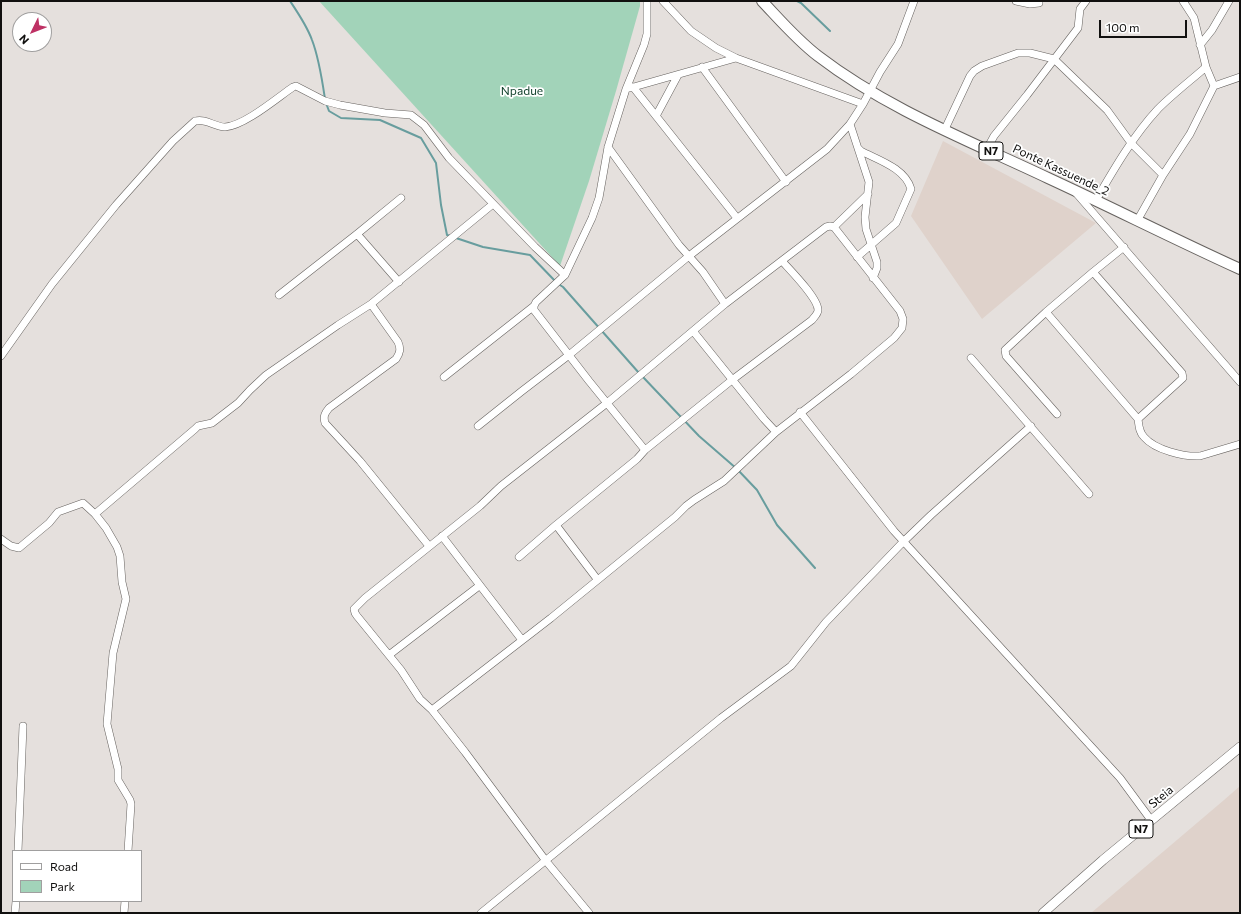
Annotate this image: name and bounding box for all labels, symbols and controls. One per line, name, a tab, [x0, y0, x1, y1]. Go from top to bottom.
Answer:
north arrow	[12, 12, 52, 52]
scale bar	[1101, 12, 1189, 38]
text: 100 m	[1106, 20, 1140, 34]
text: N	[16, 32, 31, 47]
park label: Npadue	[501, 84, 543, 98]
street label: Ponte Kassuende_2	[1011, 141, 1111, 199]
road number: N7	[979, 142, 1003, 160]
street label: Steia	[1146, 783, 1176, 811]
road number: N7	[1129, 820, 1153, 838]
legend	[12, 850, 142, 902]
text: Road	[50, 859, 78, 873]
text: Park	[50, 879, 75, 893]

